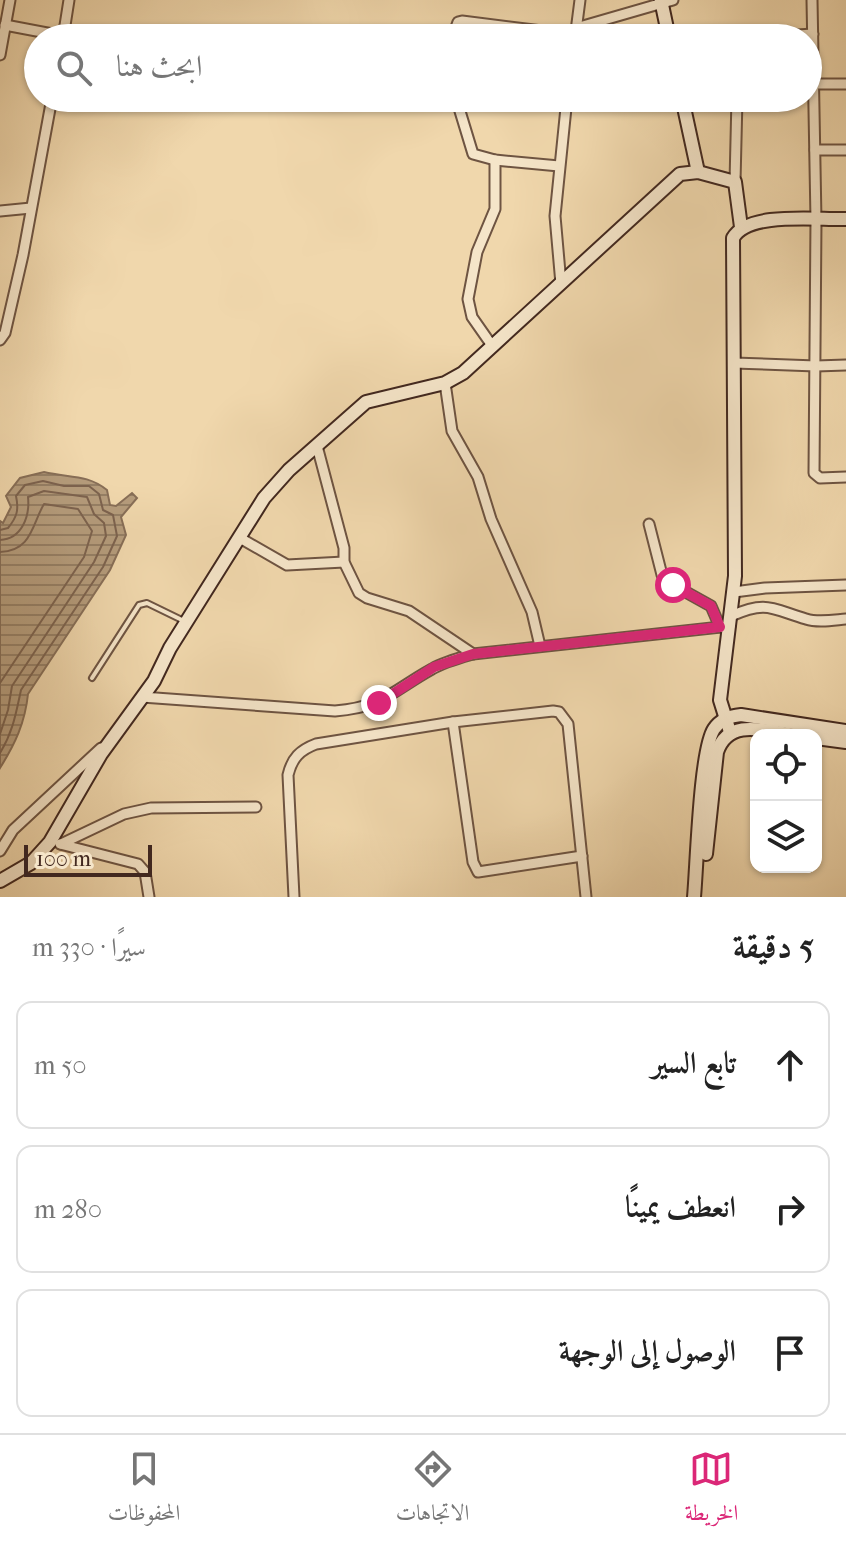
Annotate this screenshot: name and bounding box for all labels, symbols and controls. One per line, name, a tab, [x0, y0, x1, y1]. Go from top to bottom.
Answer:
search box	[24, 24, 822, 112]
icon: search	[52, 46, 96, 90]
text: ابحث هنا	[116, 49, 202, 84]
route start	[655, 567, 691, 603]
route end	[361, 685, 397, 721]
map controls	[750, 729, 822, 873]
button: locate	[750, 729, 822, 801]
button: layers	[750, 801, 822, 873]
scale bar	[24, 841, 152, 877]
text: 100 m	[36, 846, 91, 872]
text: 5 دقيقة	[733, 926, 814, 966]
text: سيرًا · 330 m	[32, 932, 146, 963]
icon: ahead	[768, 1043, 812, 1087]
text: تابع السير	[651, 1046, 736, 1081]
text: 50 m	[34, 1050, 87, 1081]
icon: right	[768, 1187, 812, 1231]
text: انعطف يمينًا	[625, 1190, 736, 1225]
text: 280 m	[34, 1194, 102, 1225]
icon: arrive	[768, 1331, 812, 1375]
text: الوصول إلى الوجهة	[559, 1334, 736, 1369]
tab: المحفوظات	[108, 1447, 180, 1534]
tab: الاتجاهات	[396, 1447, 469, 1534]
tab: الخريطة	[685, 1447, 738, 1534]

